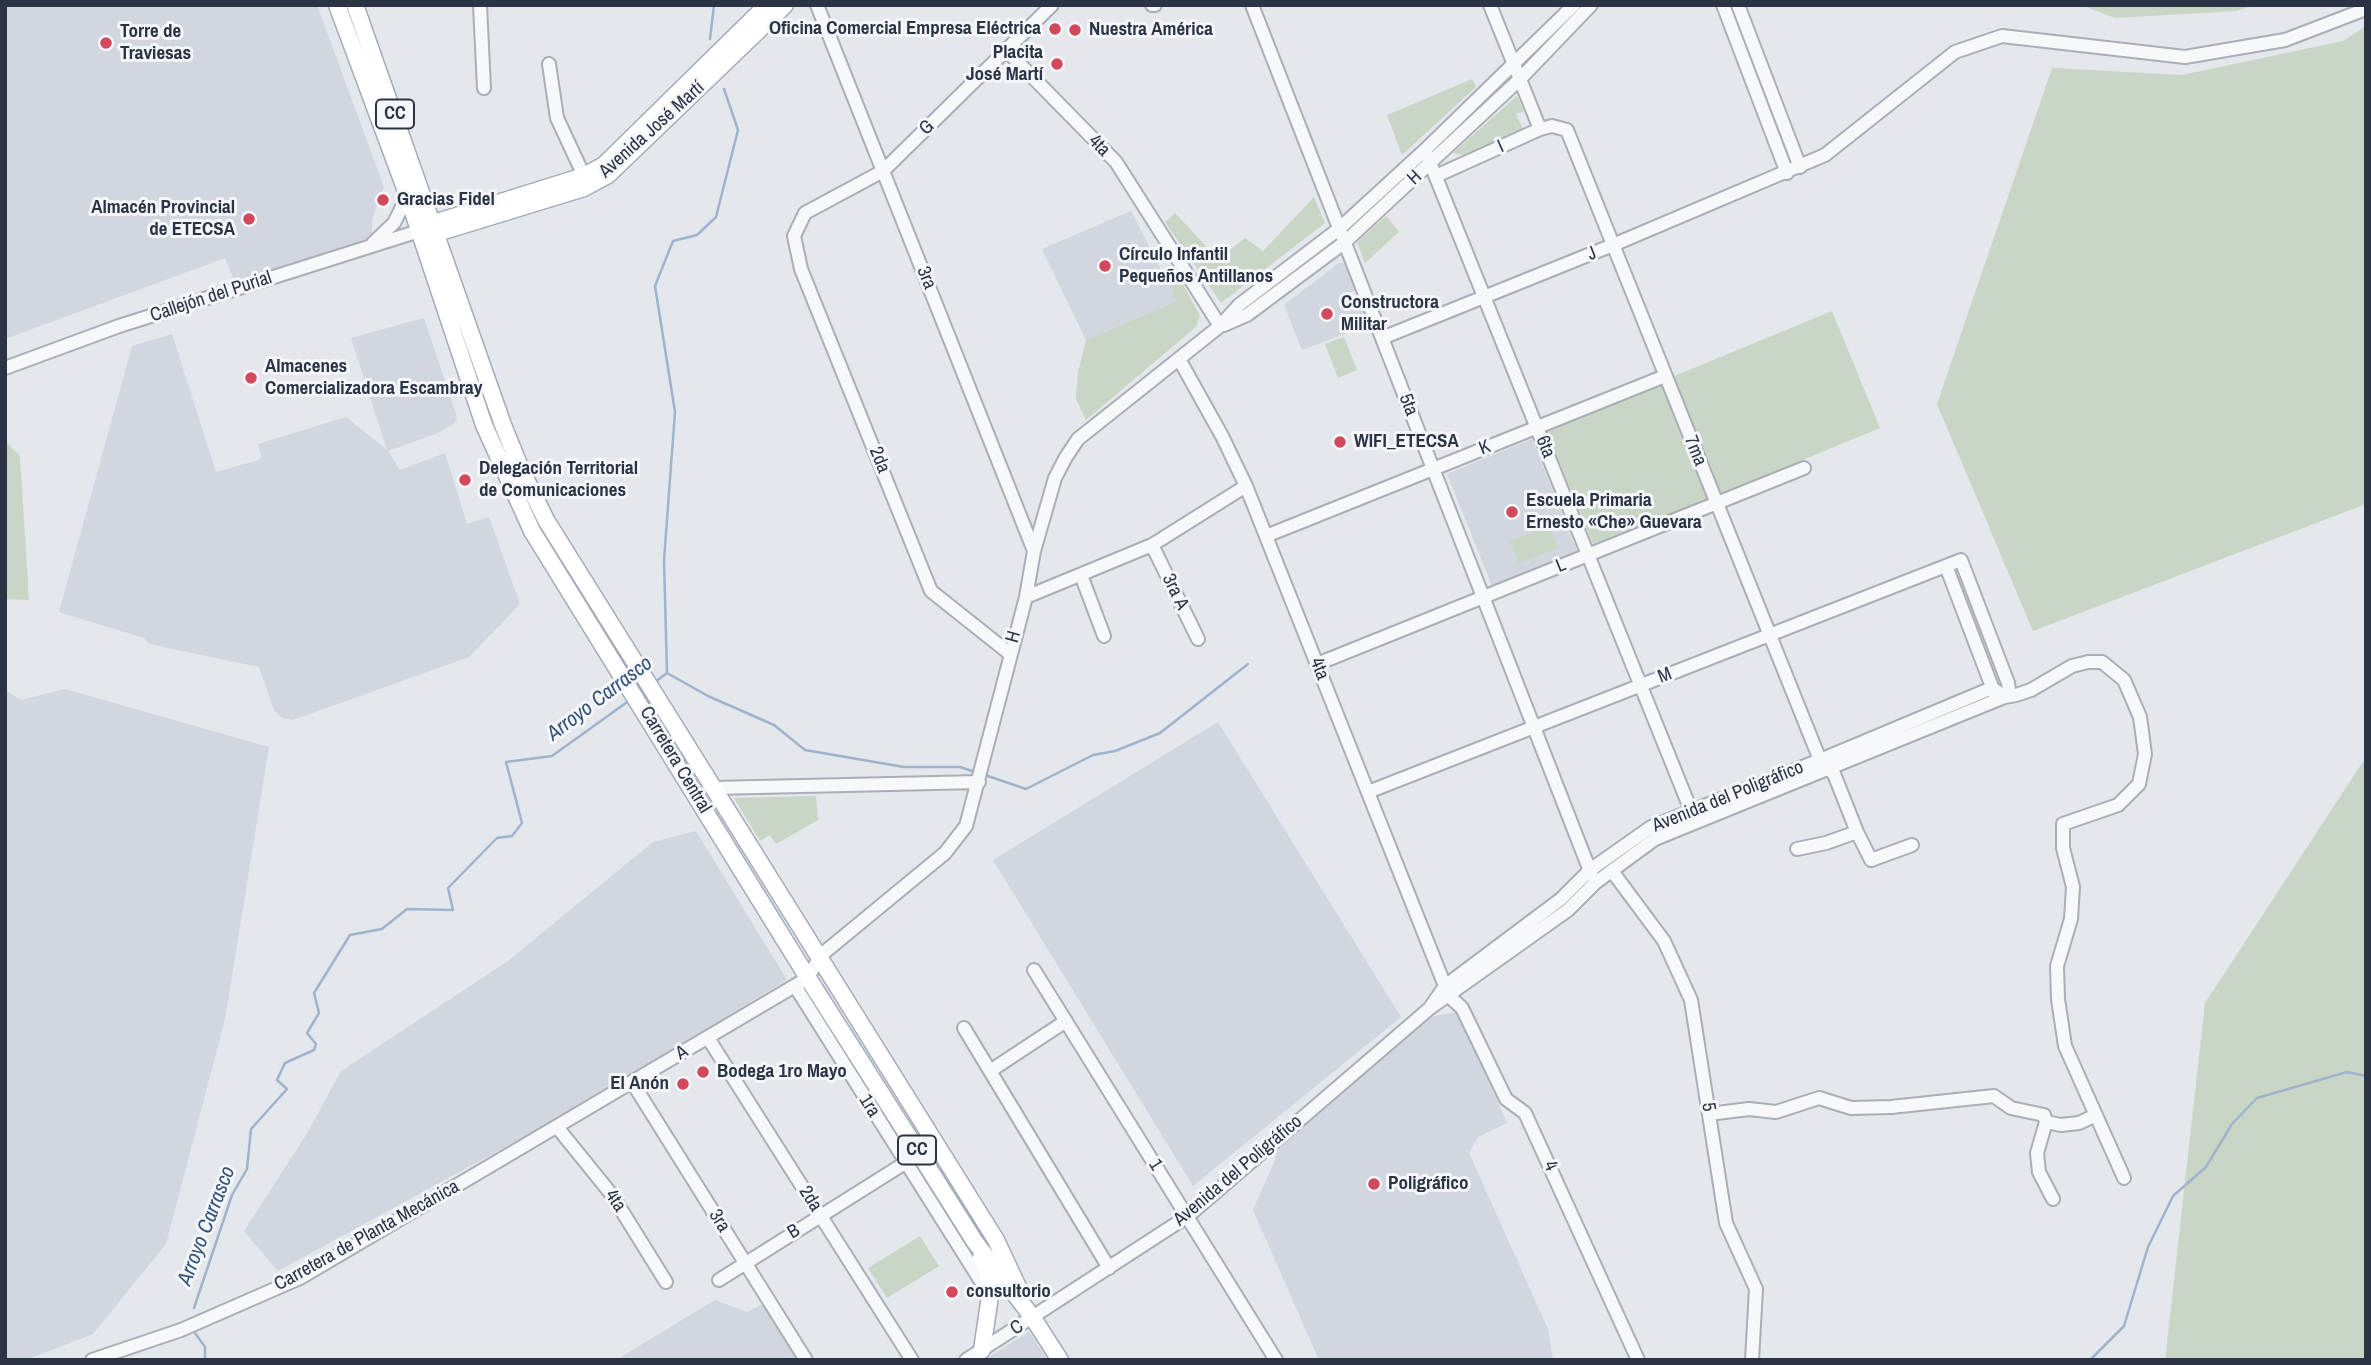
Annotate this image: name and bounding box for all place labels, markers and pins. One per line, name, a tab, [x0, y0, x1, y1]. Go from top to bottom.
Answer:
place label: Oficina Comercial Empresa Eléctrica	[769, 18, 1041, 40]
place label: Nuestra América	[1089, 19, 1213, 41]
place label: Torre de Traviesas	[120, 21, 191, 65]
marker: Oficina Comercial Empresa Eléctrica	[1047, 21, 1063, 37]
marker: Nuestra América	[1067, 22, 1083, 38]
marker: Torre de Traviesas	[98, 35, 114, 51]
place label: Placita José Martí	[966, 42, 1043, 86]
marker: Placita José Martí	[1049, 56, 1065, 72]
place label: Gracias Fidel	[397, 189, 495, 211]
marker: Gracias Fidel	[375, 192, 391, 208]
place label: Almacén Provincial de ETECSA	[91, 197, 235, 241]
marker: Almacén Provincial de ETECSA	[241, 211, 257, 227]
place label: Círculo Infantil Pequeños Antillanos	[1119, 244, 1273, 288]
marker: Círculo Infantil Pequeños Antillanos	[1097, 258, 1113, 274]
place label: Constructora Militar	[1341, 292, 1439, 336]
marker: Constructora Militar	[1319, 306, 1335, 322]
place label: Almacenes Comercializadora Escambray	[265, 356, 482, 400]
marker: Almacenes Comercializadora Escambray	[243, 370, 259, 386]
place label: WIFI_ETECSA	[1354, 431, 1459, 453]
marker: WIFI_ETECSA	[1332, 434, 1348, 450]
place label: Delegación Territorial de Comunicaciones	[479, 458, 638, 502]
marker: Delegación Territorial de Comunicaciones	[457, 472, 473, 488]
place label: Escuela Primaria Ernesto «Che» Guevara	[1526, 490, 1702, 534]
marker: Escuela Primaria Ernesto «Che» Guevara	[1504, 504, 1520, 520]
place label: Bodega 1ro Mayo	[717, 1061, 847, 1083]
marker: Bodega 1ro Mayo	[695, 1064, 711, 1080]
place label: El Anón	[610, 1073, 669, 1095]
marker: El Anón	[675, 1076, 691, 1092]
place label: Poligráfico	[1388, 1173, 1469, 1195]
marker: Poligráfico	[1366, 1176, 1382, 1192]
place label: consultorio	[966, 1281, 1051, 1303]
marker: consultorio	[944, 1284, 960, 1300]

